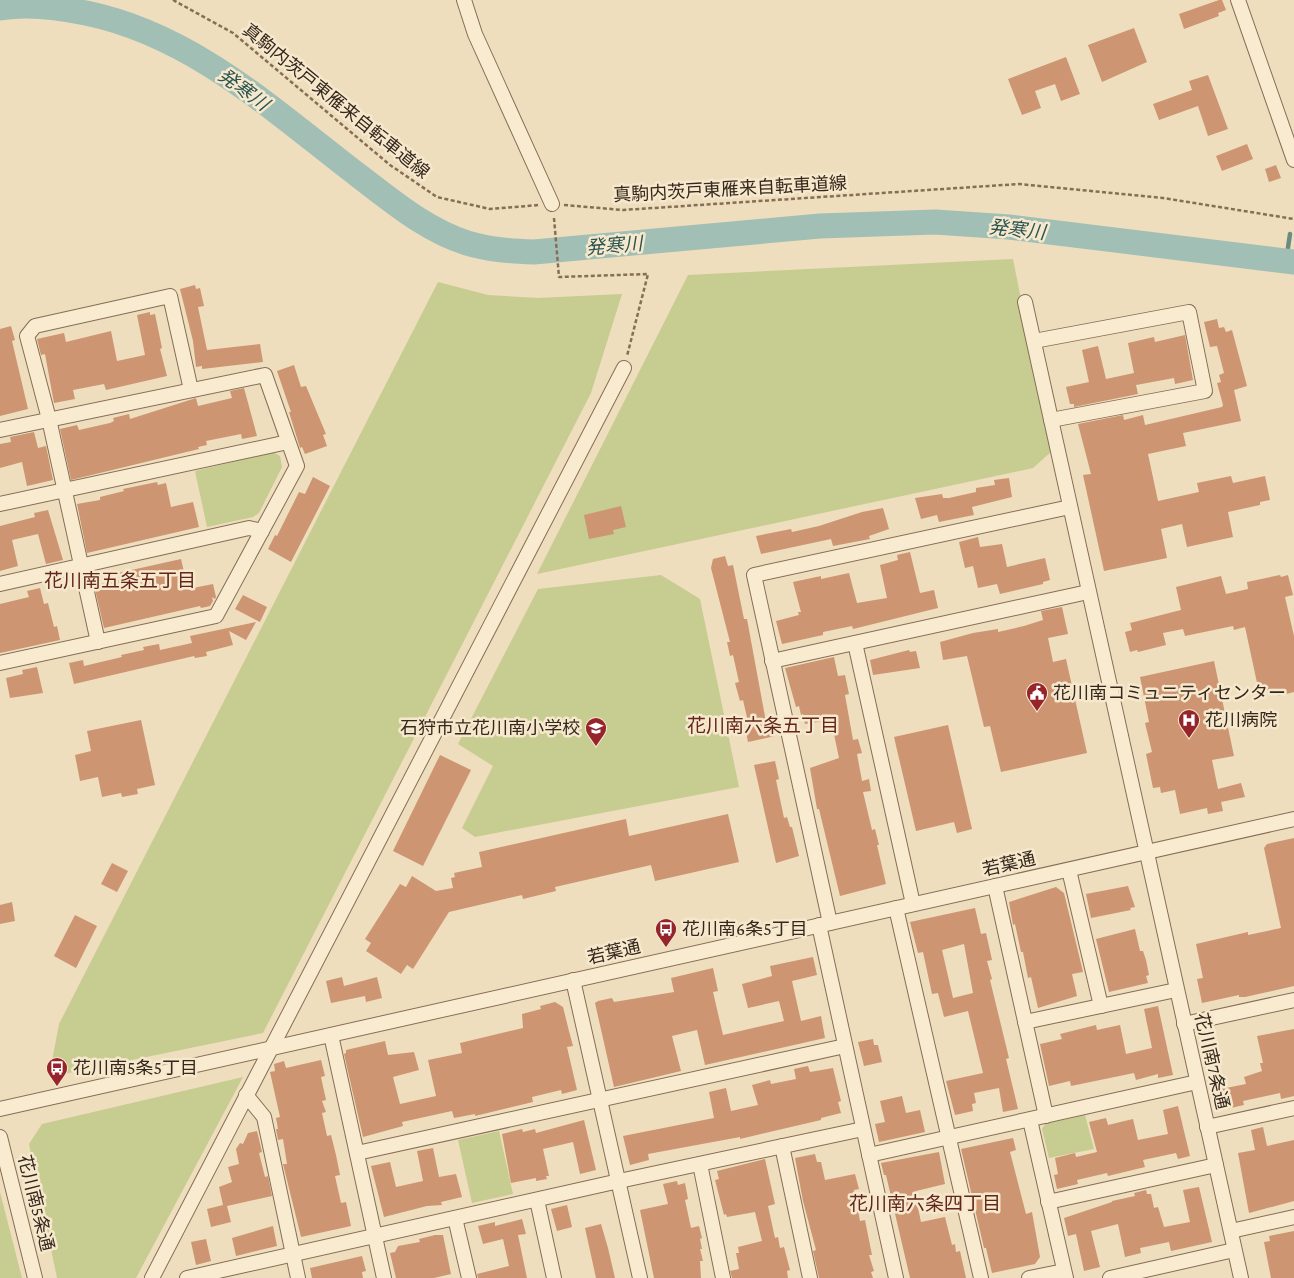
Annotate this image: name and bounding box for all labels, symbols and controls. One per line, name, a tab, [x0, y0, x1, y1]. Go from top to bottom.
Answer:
street label: 真駒内茨戸東雁来自転車道線	[239, 20, 433, 182]
water label: 発寒川	[214, 64, 275, 116]
street label: 真駒内茨戸東雁来自転車道線	[613, 173, 847, 205]
water label: 発寒川	[987, 216, 1048, 243]
water label: 発寒川	[585, 232, 645, 258]
district label: 花川南五条五丁目	[44, 570, 196, 591]
public building icon: 花川南コミュニティセンター	[1025, 681, 1049, 712]
place label: 花川南コミュニティセンター	[1053, 683, 1286, 703]
hospital icon: 花川病院	[1177, 708, 1201, 739]
place label: 花川病院	[1205, 710, 1277, 730]
district label: 花川南六条五丁目	[687, 715, 839, 736]
school or university icon: 石狩市立花川南小学校	[584, 716, 608, 747]
place label: 石狩市立花川南小学校	[400, 718, 580, 738]
street label: 若葉通	[980, 848, 1038, 880]
bus stop icon: 花川南6条5丁目	[654, 917, 678, 948]
place label: 花川南6条5丁目	[682, 919, 808, 939]
street label: 若葉通	[585, 936, 643, 968]
street label: 花川南7条通	[1191, 1011, 1233, 1111]
bus stop icon: 花川南5条5丁目	[45, 1056, 69, 1087]
place label: 花川南5条5丁目	[73, 1058, 198, 1078]
street label: 花川南5条通	[14, 1153, 58, 1253]
district label: 花川南六条四丁目	[849, 1193, 1001, 1214]

